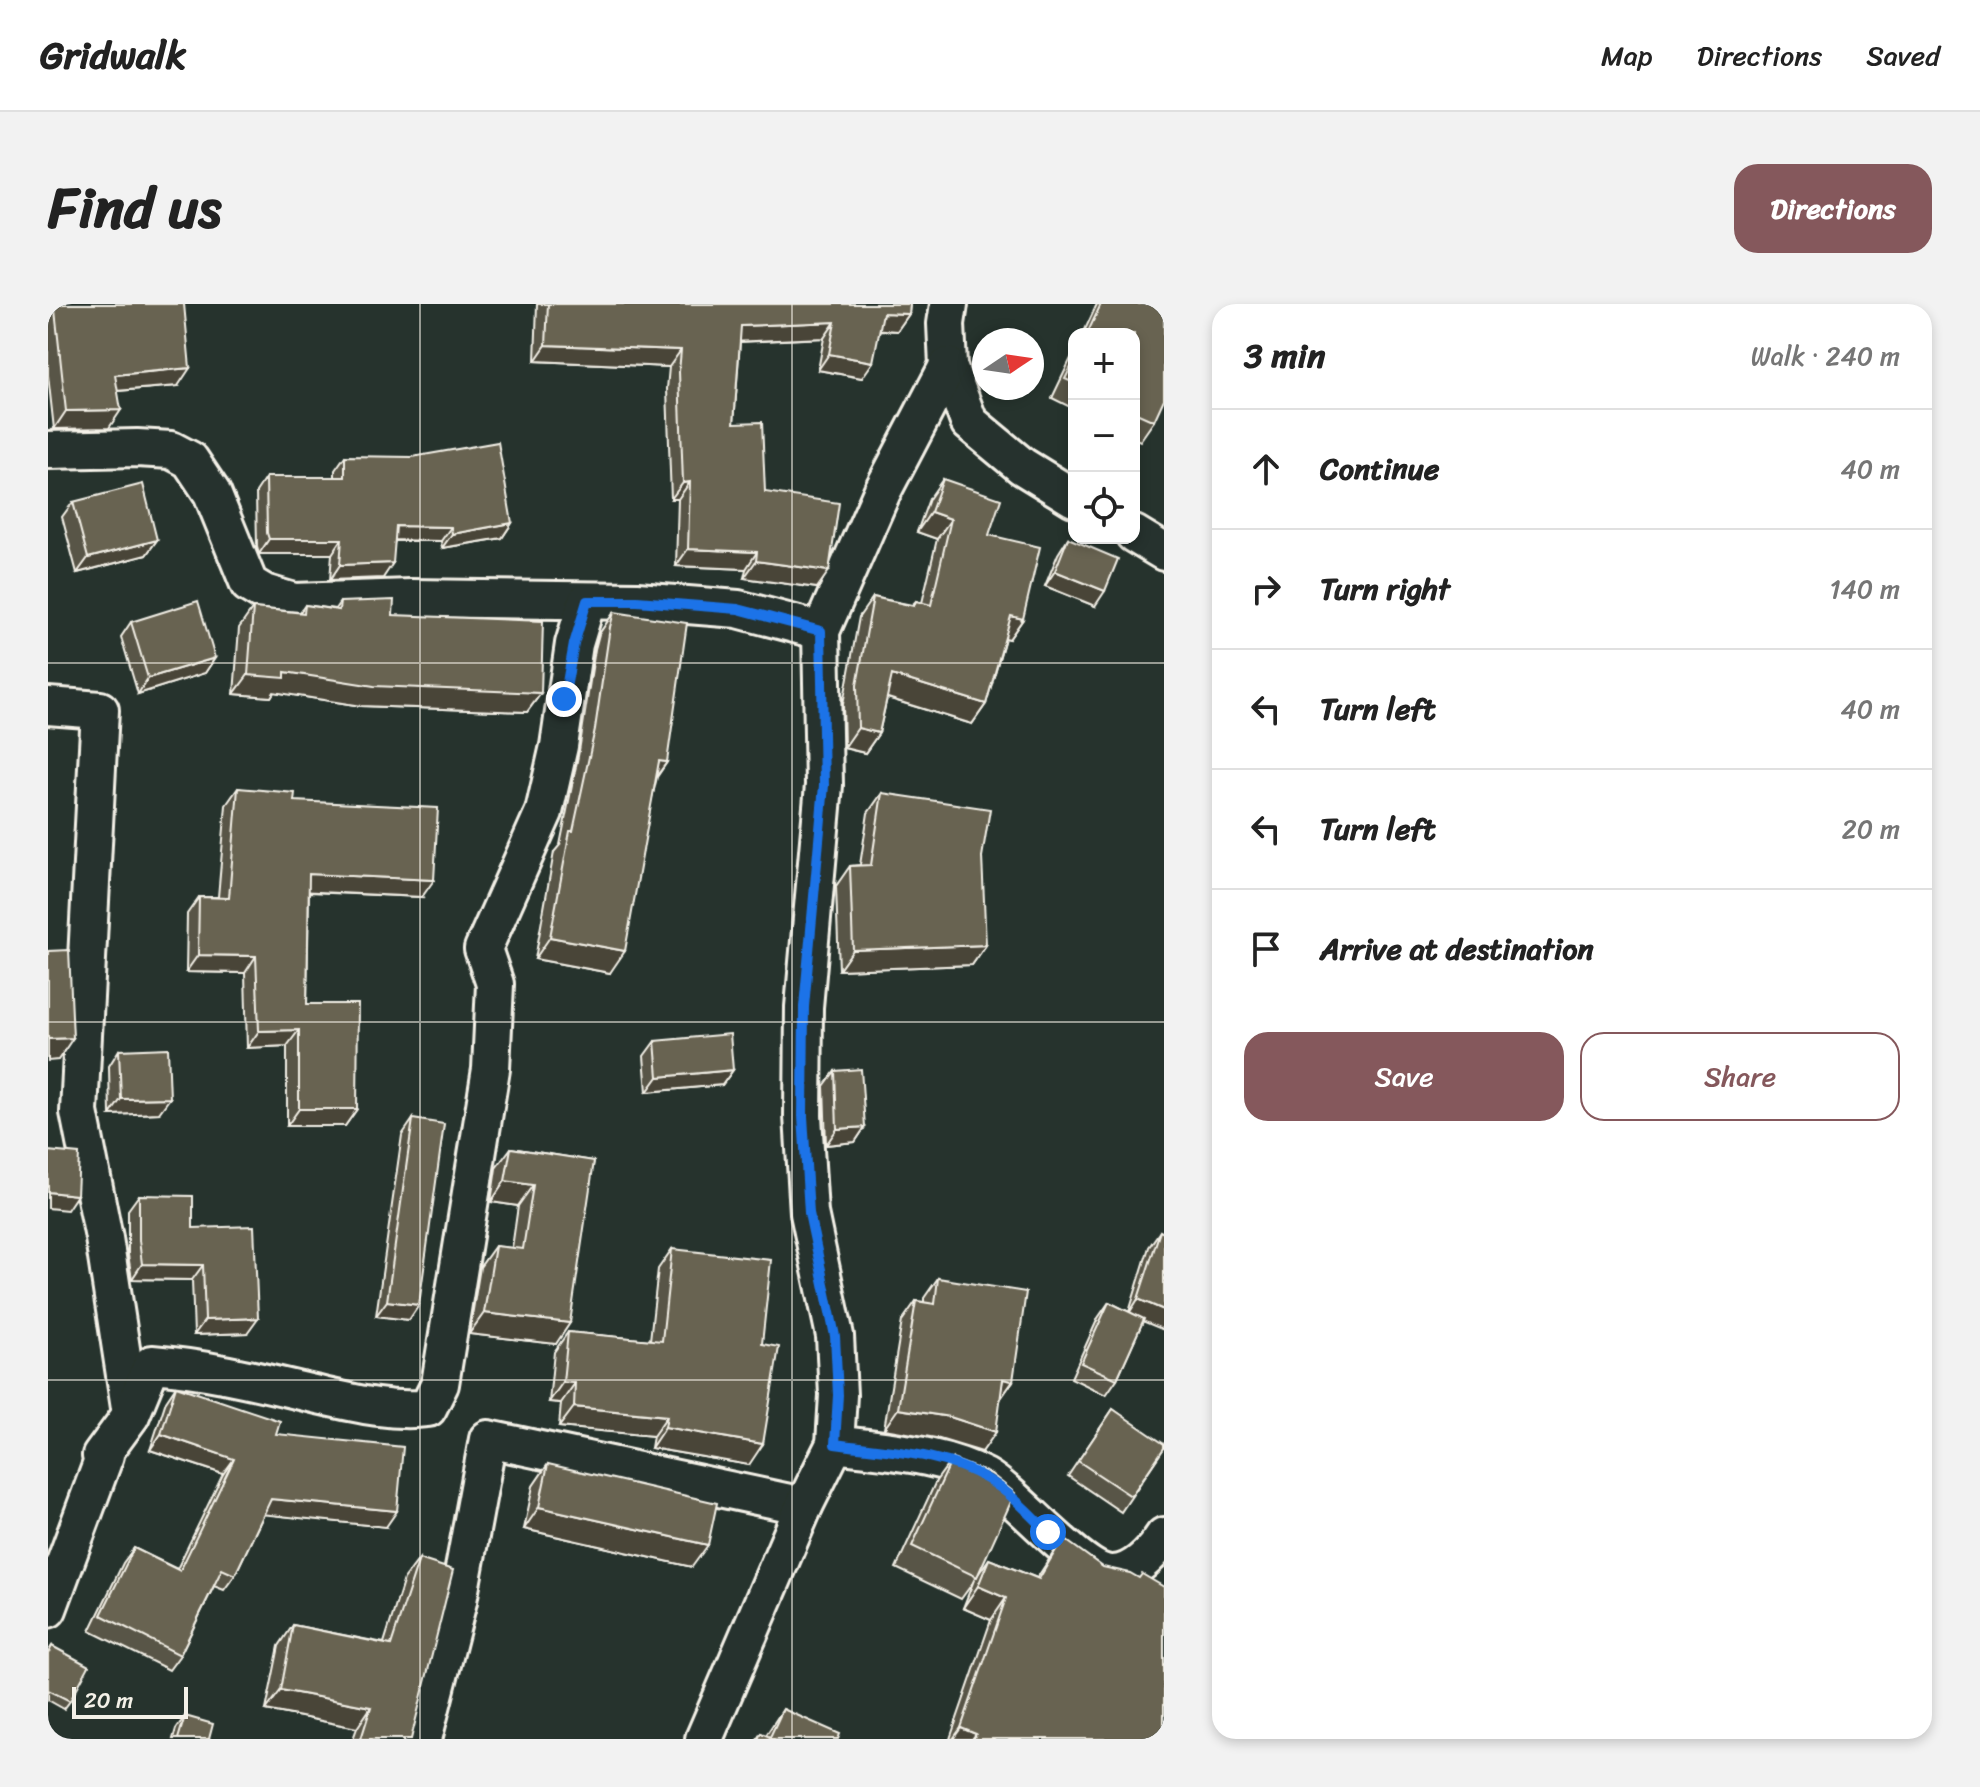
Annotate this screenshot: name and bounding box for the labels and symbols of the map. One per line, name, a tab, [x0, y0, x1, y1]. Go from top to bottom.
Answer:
north arrow	[972, 328, 1044, 400]
route end	[546, 681, 582, 717]
route start	[1030, 1514, 1066, 1550]
scale bar	[72, 1683, 188, 1719]

